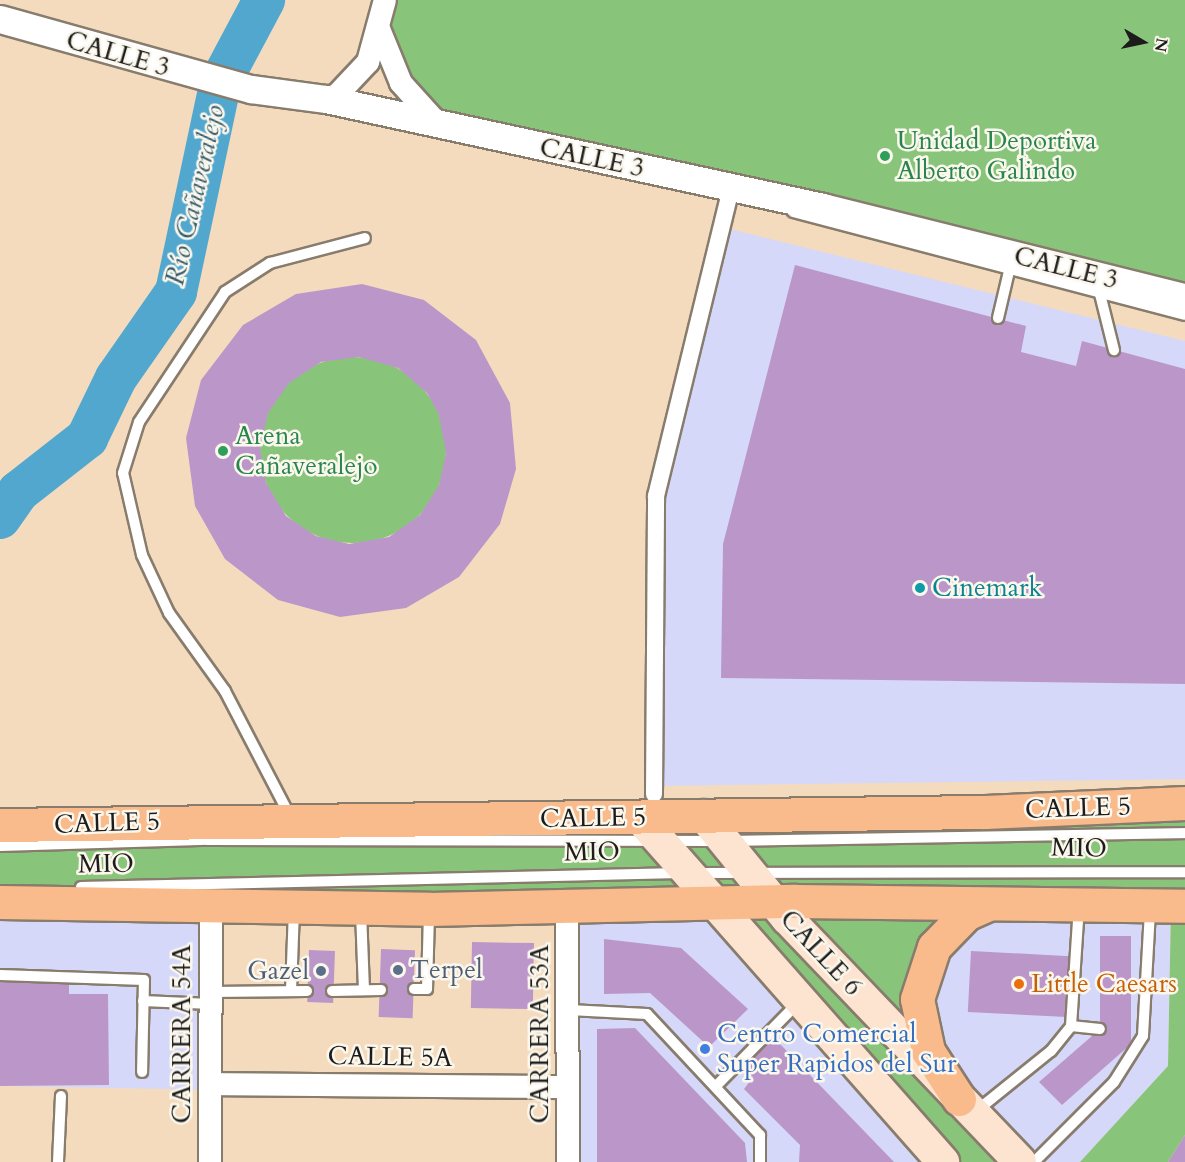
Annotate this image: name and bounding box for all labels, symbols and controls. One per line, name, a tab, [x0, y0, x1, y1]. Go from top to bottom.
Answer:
north arrow	[1113, 12, 1173, 72]
street label: CALLE 3	[63, 24, 173, 84]
text: N	[1149, 36, 1173, 53]
water label: Río Cañaveralejo	[159, 102, 231, 288]
place label: Unidad Deportiva Alberto Galindo	[897, 125, 1096, 186]
street label: CALLE 3	[537, 132, 647, 184]
marker: Unidad Deportiva Alberto Galindo	[878, 149, 892, 163]
street label: CALLE 3	[1011, 240, 1121, 296]
place label: Arena Cañaveralejo	[235, 420, 378, 482]
marker: Arena Cañaveralejo	[216, 444, 230, 458]
place label: Cinemark	[932, 572, 1042, 604]
marker: Cinemark	[913, 581, 927, 595]
street label: CALLE 5	[1024, 791, 1132, 825]
street label: CALLE 5	[540, 801, 646, 835]
street label: CALLE 5	[53, 806, 161, 840]
street label: MIO	[1051, 832, 1107, 864]
street label: MIO	[564, 836, 620, 868]
street label: MIO	[78, 848, 134, 880]
street label: CALLE 6	[773, 904, 869, 1002]
street label: CARRERA 54A	[166, 944, 198, 1124]
street label: CARRERA 53A	[524, 944, 556, 1124]
place label: Terpel	[410, 954, 483, 986]
place label: Gazel	[247, 955, 309, 987]
marker: Terpel	[391, 963, 405, 977]
marker: Gazel	[314, 964, 328, 978]
place label: Little Caesars	[1031, 968, 1177, 1000]
marker: Little Caesars	[1012, 977, 1026, 991]
place label: Centro Comercial Super Rapidos del Sur	[717, 1018, 956, 1080]
street label: CALLE 5A	[327, 1040, 453, 1074]
marker: Centro Comercial Super Rapidos del Sur	[698, 1042, 712, 1056]

